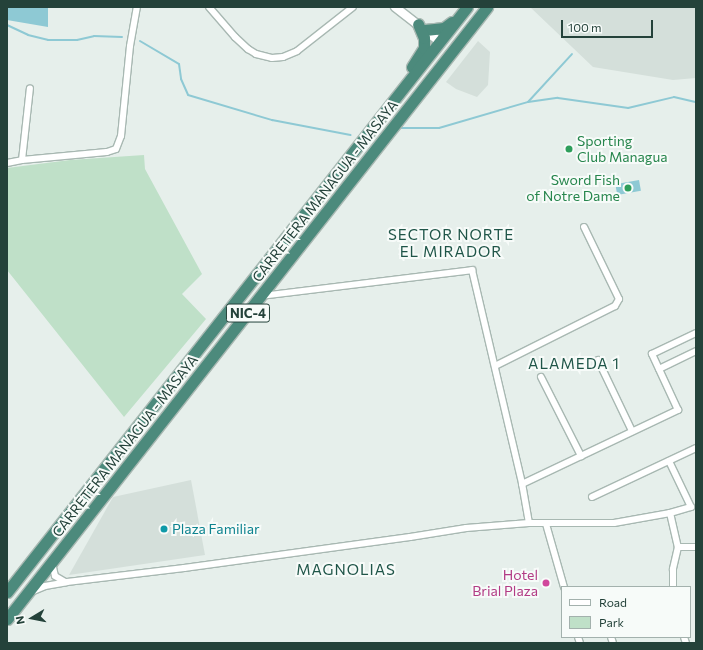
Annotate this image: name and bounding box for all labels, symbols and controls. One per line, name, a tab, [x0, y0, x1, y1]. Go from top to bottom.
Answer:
scale bar	[563, 12, 655, 38]
text: 100 m	[568, 20, 602, 34]
street label: CARRETERA MANAGUA - MASAYA	[249, 97, 401, 285]
place label: Sporting Club Managua	[577, 133, 668, 166]
marker: Sporting Club Managua	[564, 144, 574, 154]
place label: Sword Fish of Notre Dame	[526, 172, 620, 204]
marker: Sword Fish of Notre Dame	[623, 183, 633, 193]
district label: SECTOR NORTE EL MIRADOR	[388, 225, 514, 260]
road number: NIC-4	[225, 302, 271, 324]
street label: CARRETERA MANAGUA - MASAYA	[49, 352, 201, 540]
district label: ALAMEDA 1	[528, 355, 620, 373]
place label: Plaza Familiar	[172, 521, 260, 537]
marker: Plaza Familiar	[159, 524, 169, 534]
district label: MAGNOLIAS	[296, 561, 396, 579]
place label: Hotel Brial Plaza	[472, 567, 538, 600]
marker: Hotel Brial Plaza	[541, 578, 551, 588]
legend	[561, 586, 691, 638]
text: Road	[599, 595, 627, 609]
north arrow	[12, 598, 52, 638]
text: N	[13, 615, 27, 625]
text: Park	[599, 615, 624, 629]

